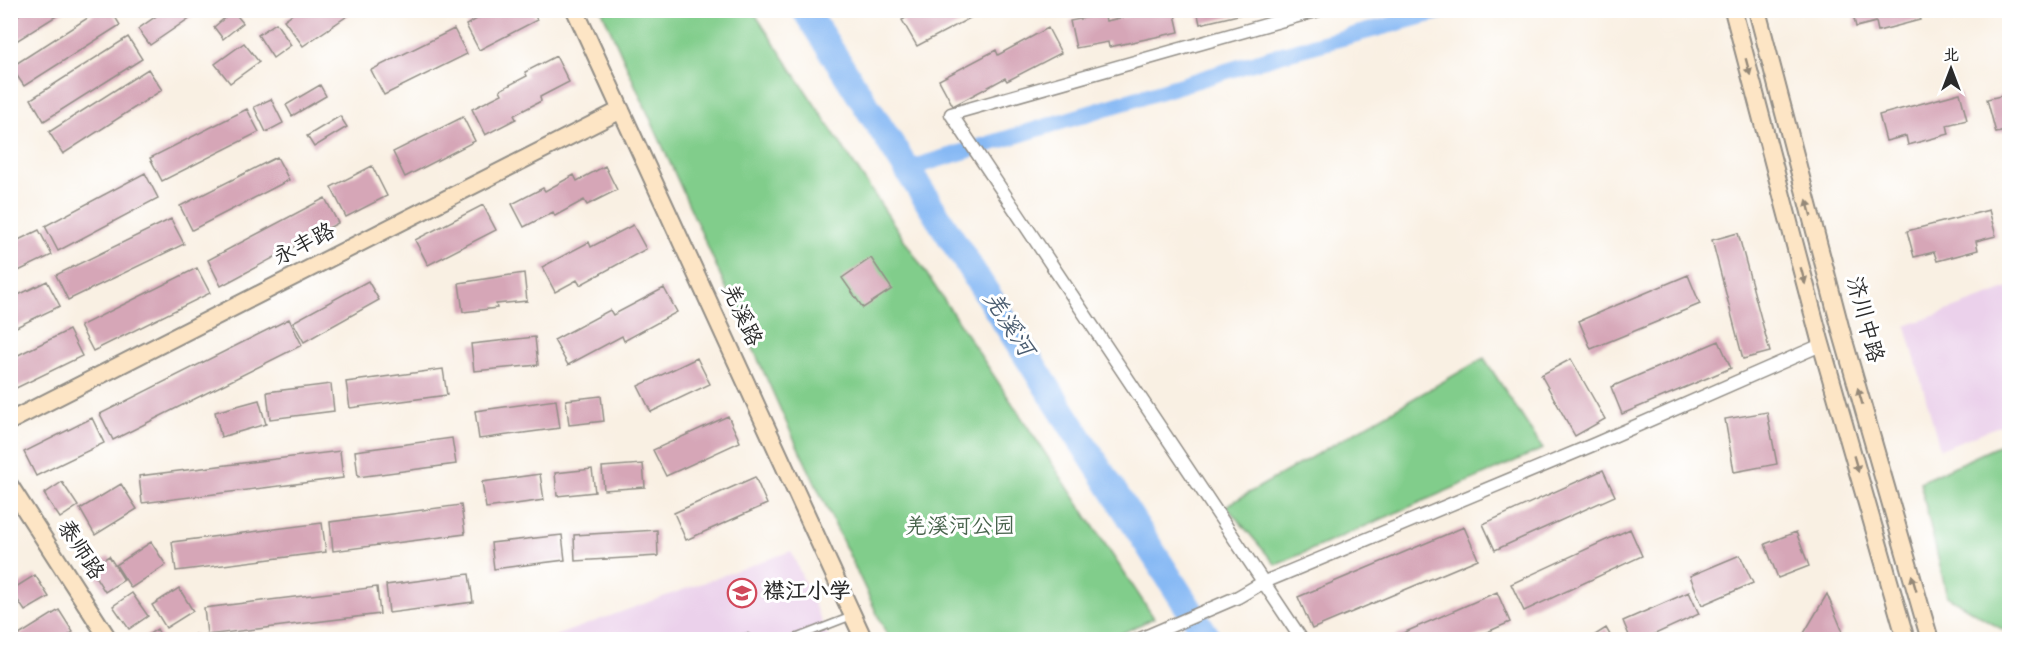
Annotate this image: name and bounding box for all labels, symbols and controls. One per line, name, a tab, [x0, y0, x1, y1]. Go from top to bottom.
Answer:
north arrow	[1921, 39, 1981, 99]
text: 北	[1943, 45, 1959, 68]
one-way arrow	[1744, 58, 1753, 76]
one-way arrow	[1804, 199, 1813, 217]
street label: 永丰路	[269, 217, 341, 275]
one-way arrow	[1799, 267, 1808, 285]
street label: 济川中路	[1837, 273, 1889, 367]
street label: 羌溪路	[712, 280, 768, 352]
water label: 羌溪河	[973, 286, 1043, 368]
one-way arrow	[1855, 387, 1864, 405]
one-way arrow	[1851, 455, 1861, 473]
park label: 羌溪河公园	[905, 513, 1015, 544]
street label: 泰师路	[48, 515, 110, 587]
one-way arrow	[1909, 574, 1918, 592]
school or university icon: 襟江小学	[726, 577, 758, 609]
place label: 襟江小学	[763, 578, 851, 609]

